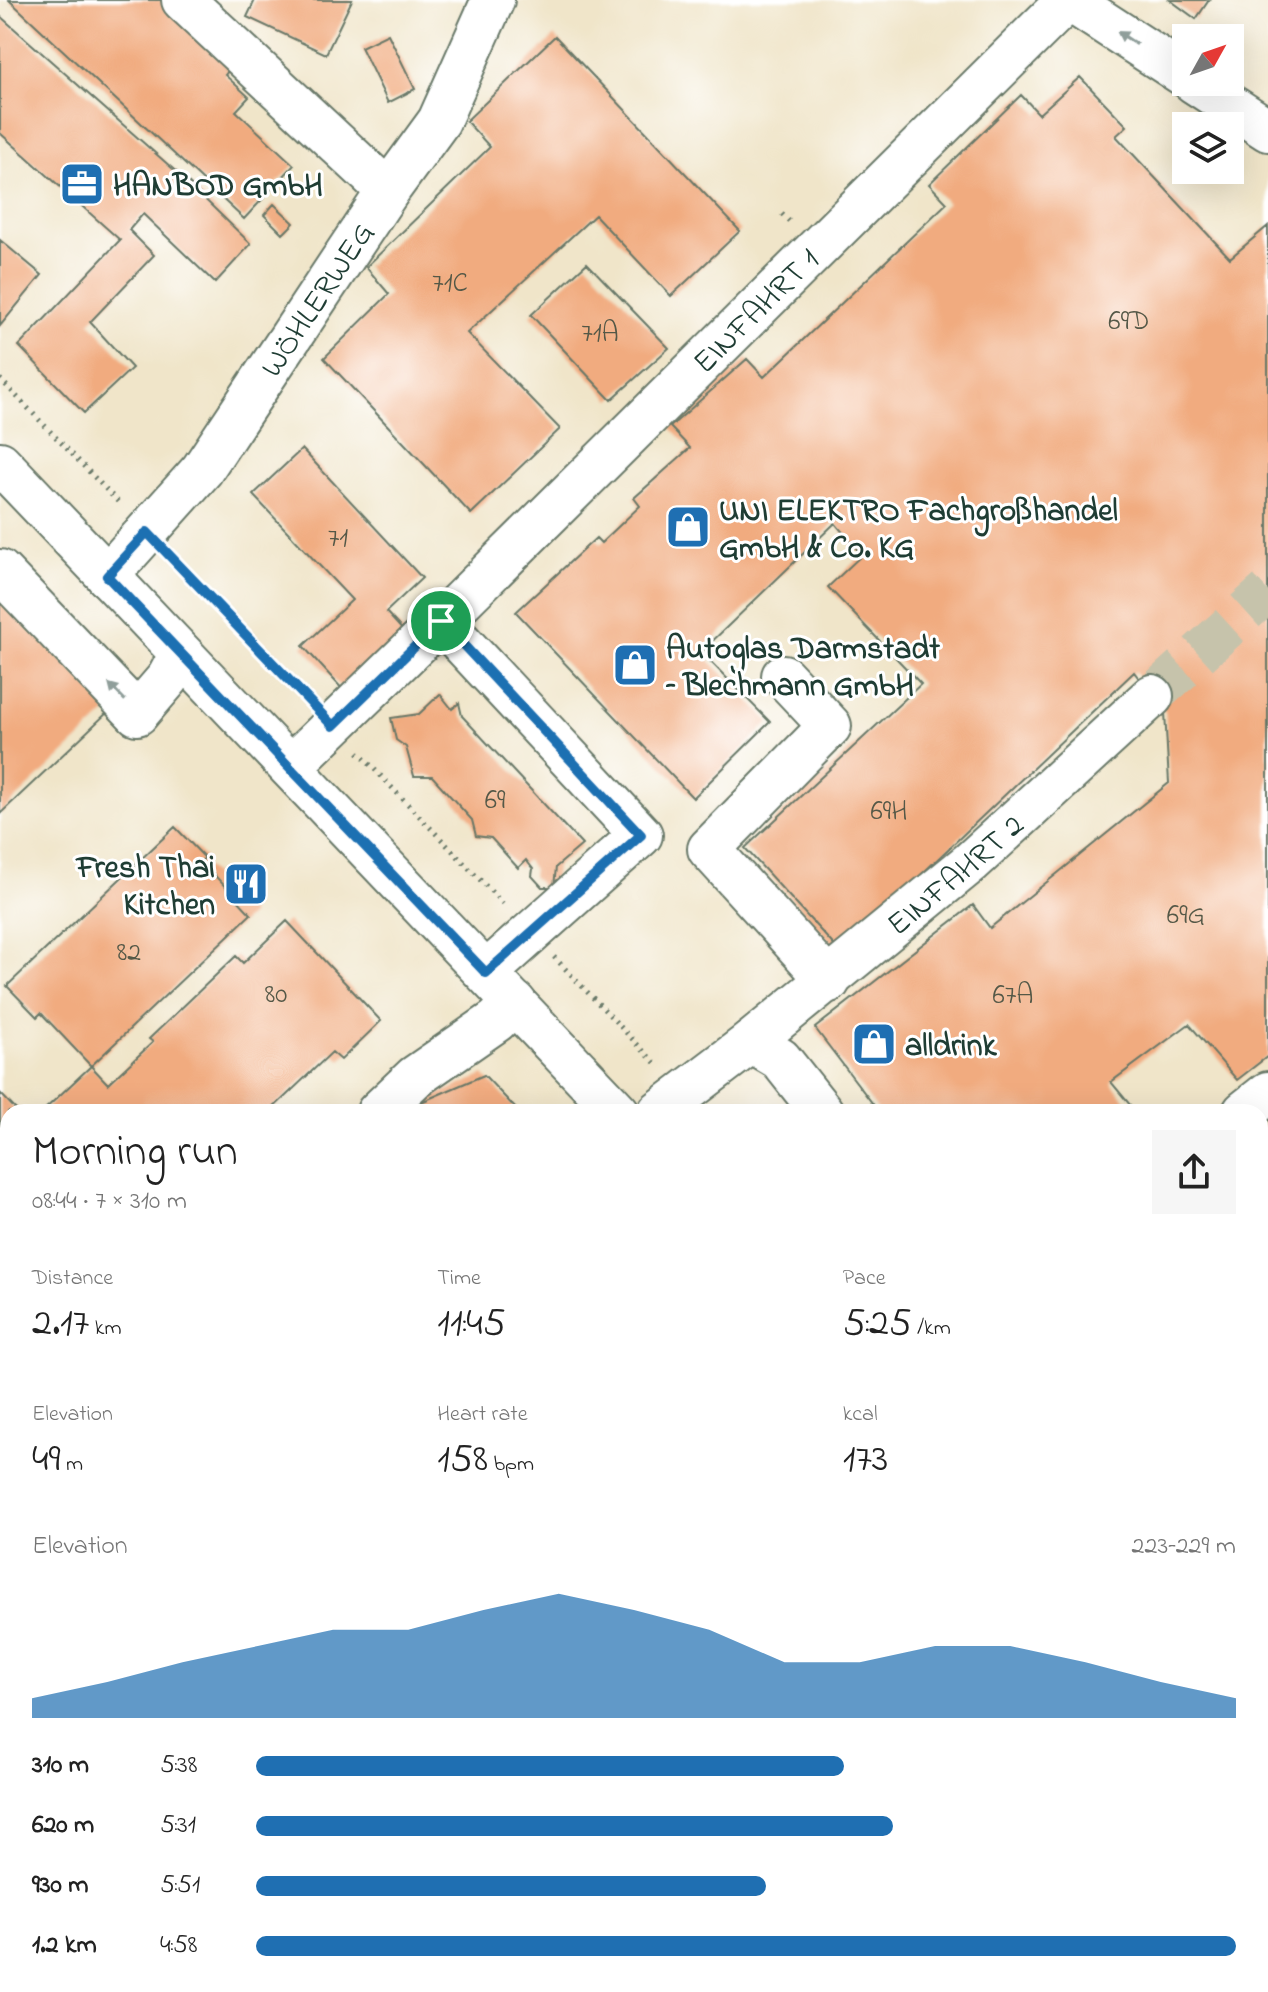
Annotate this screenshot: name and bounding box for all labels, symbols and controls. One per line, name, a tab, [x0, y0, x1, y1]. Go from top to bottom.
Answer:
north arrow	[1172, 24, 1244, 96]
map controls	[1172, 24, 1244, 184]
one-way arrow	[1117, 31, 1138, 46]
button: layers	[1172, 112, 1244, 184]
office icon: HANBOD GmbH	[58, 160, 106, 208]
place label: HANBOD GmbH	[113, 164, 323, 211]
street label: WÖHLERWEG	[250, 214, 388, 388]
street label: EINFAHRT 1	[683, 239, 832, 386]
house number: 71C	[432, 264, 468, 305]
house number: 69D	[1108, 302, 1150, 343]
house number: 71A	[581, 314, 619, 355]
place label: UNI ELEKTRO Fachgroßhandel GmbH & Co. KG	[719, 489, 1118, 573]
shop icon: UNI ELEKTRO Fachgroßhandel GmbH & Co. KG	[664, 503, 712, 551]
house number: 71	[328, 519, 348, 560]
pin	[407, 587, 475, 655]
icon: arrive	[419, 599, 463, 643]
place label: Autoglas Darmstadt – Blechmann GmbH	[665, 627, 940, 711]
shop icon: Autoglas Darmstadt – Blechmann GmbH	[611, 641, 659, 689]
one-way arrow	[108, 683, 127, 702]
house number: 69	[485, 781, 506, 822]
house number: 69H	[870, 792, 908, 833]
street label: EINFAHRT 2	[878, 804, 1036, 949]
place label: Fresh Thai Kitchen	[75, 846, 215, 930]
restaurant icon: Fresh Thai Kitchen	[222, 860, 270, 908]
house number: 69G	[1167, 896, 1205, 937]
house number: 82	[117, 933, 141, 974]
house number: 80	[265, 975, 287, 1016]
house number: 67A	[992, 976, 1034, 1017]
shop icon: alldrink	[850, 1020, 898, 1068]
place label: alldrink	[905, 1024, 997, 1071]
text: Morning run	[32, 1121, 238, 1185]
button: share	[1152, 1130, 1236, 1214]
text: 08:44 · 7 × 310 m	[32, 1183, 187, 1221]
text: Distance	[32, 1263, 113, 1295]
text: Time	[437, 1263, 481, 1295]
text: Pace	[843, 1263, 886, 1295]
text: 2.17	[32, 1295, 89, 1354]
text: 11:45	[437, 1295, 506, 1354]
text: 5:25	[843, 1295, 912, 1354]
text: km	[89, 1313, 121, 1345]
text: /km	[912, 1313, 951, 1345]
text: Elevation	[32, 1399, 113, 1431]
text: Heart rate	[437, 1399, 528, 1431]
text: kcal	[843, 1399, 878, 1431]
text: 49	[32, 1431, 61, 1490]
text: 158	[437, 1431, 488, 1490]
text: 173	[843, 1431, 888, 1490]
text: m	[61, 1449, 83, 1481]
text: bpm	[488, 1449, 534, 1481]
text: Elevation	[32, 1528, 128, 1566]
text: 223–229 m	[1132, 1528, 1236, 1566]
text: 310 m	[32, 1747, 89, 1785]
text: 5:38	[160, 1747, 198, 1785]
text: 620 m	[32, 1807, 94, 1845]
text: 5:31	[160, 1807, 196, 1845]
text: 930 m	[32, 1867, 88, 1905]
text: 5:51	[160, 1867, 200, 1905]
text: 1.2 km	[32, 1927, 97, 1965]
text: 4:58	[160, 1927, 198, 1965]

